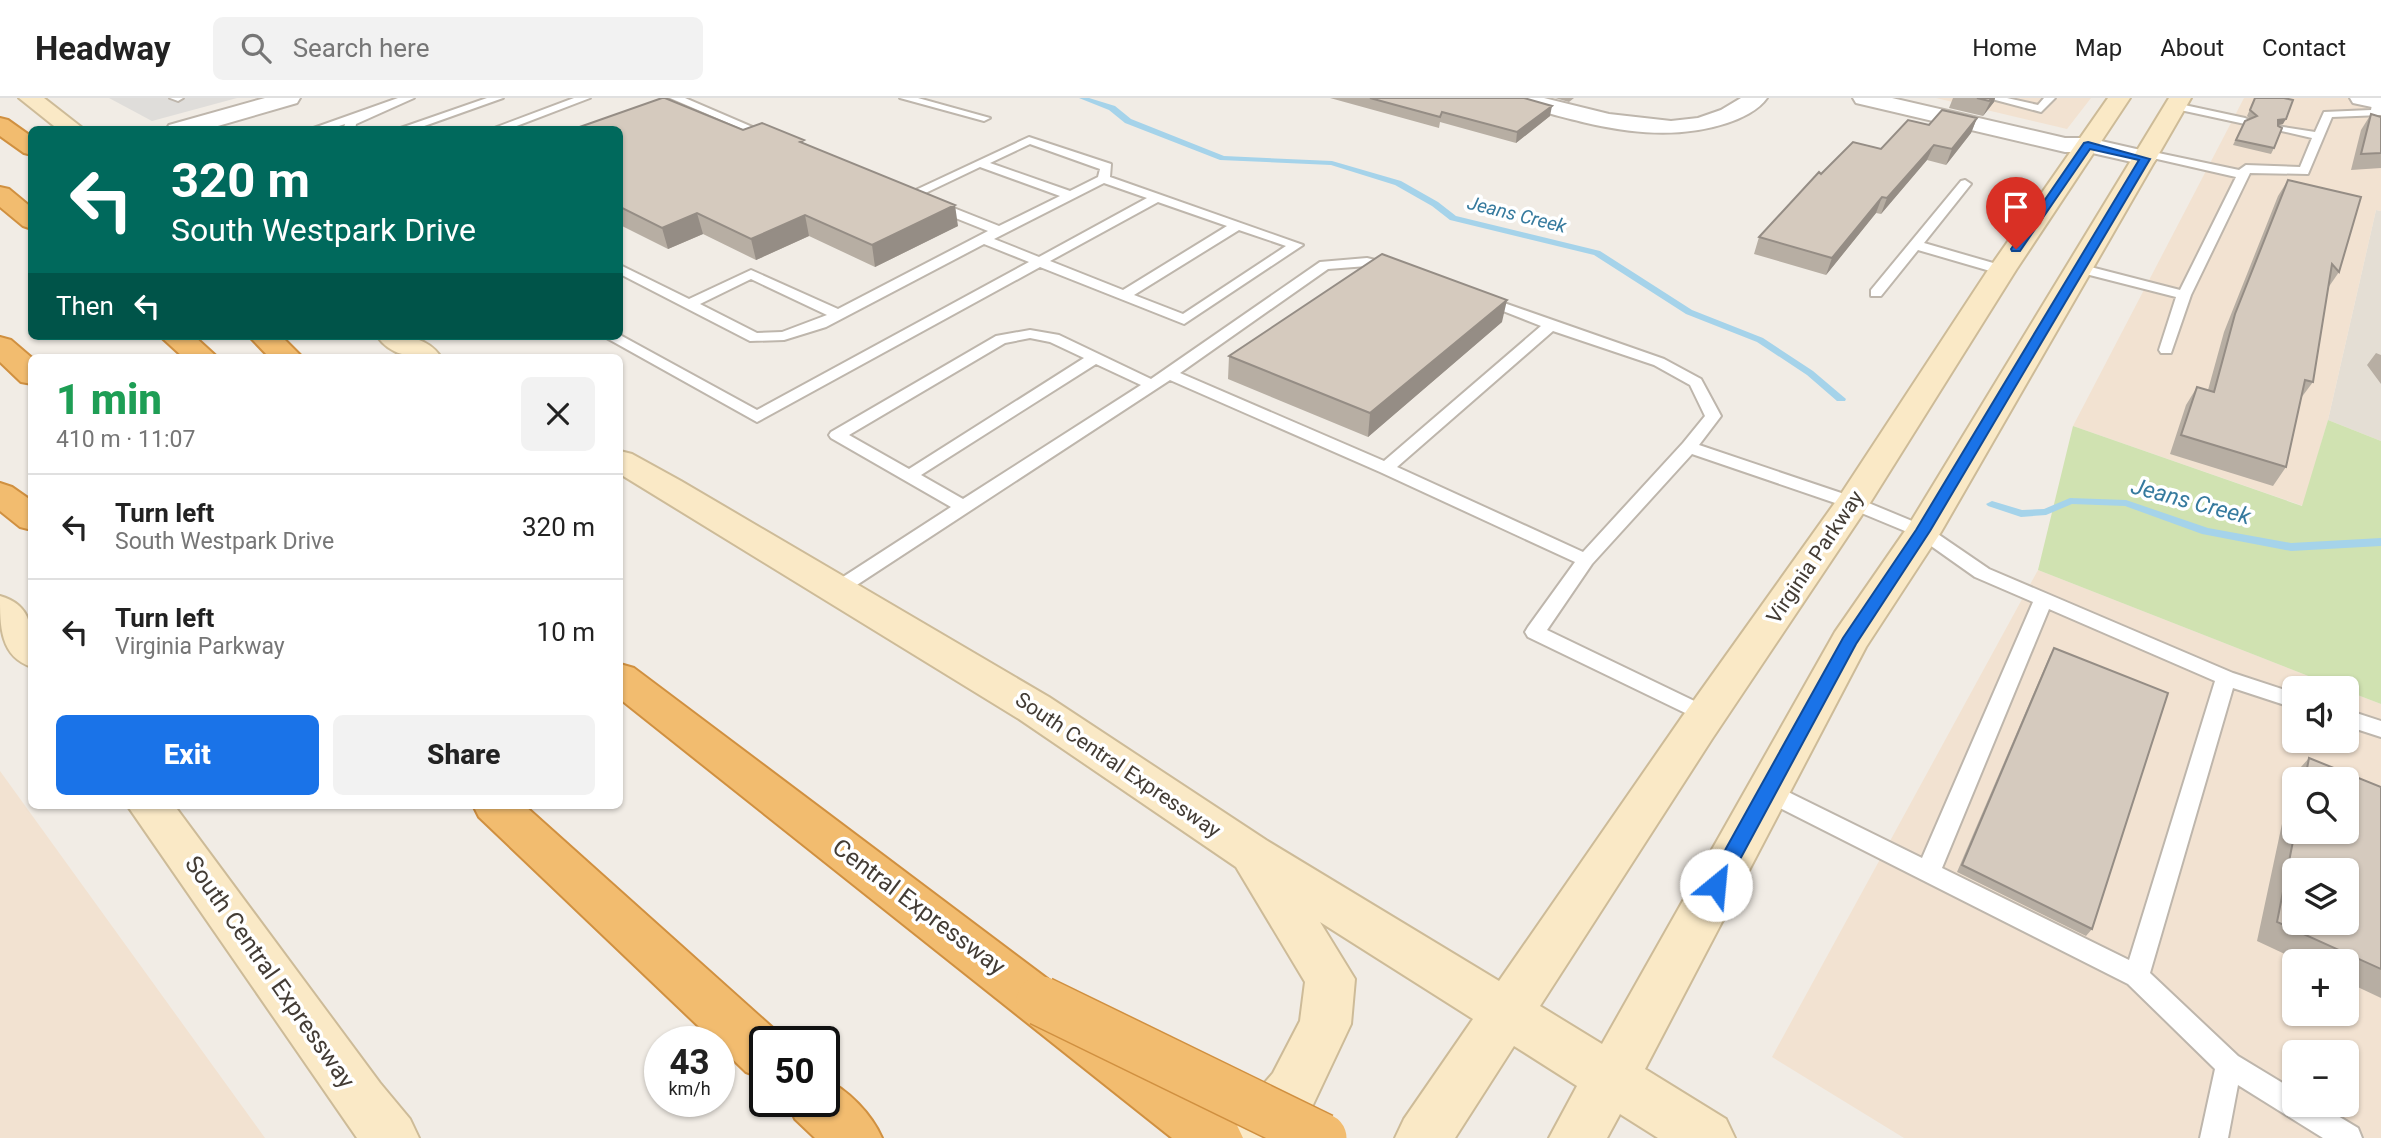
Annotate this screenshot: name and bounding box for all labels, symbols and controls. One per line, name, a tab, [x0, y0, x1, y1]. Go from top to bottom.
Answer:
search box	[213, 17, 703, 80]
text: Headway	[35, 29, 171, 68]
icon: search	[237, 29, 275, 67]
text: Search here	[293, 33, 429, 63]
text: Home	[1972, 34, 2037, 62]
text: Map	[2075, 34, 2122, 62]
text: About	[2160, 34, 2224, 62]
text: Contact	[2262, 34, 2346, 62]
text: 320 m	[171, 152, 310, 209]
icon: left	[56, 154, 147, 245]
pin	[1986, 177, 2046, 249]
icon: arrive	[1997, 188, 2035, 226]
water label: Jeans Creek	[1465, 191, 1569, 238]
text: South Westpark Drive	[171, 211, 476, 249]
icon: left	[128, 287, 166, 325]
text: Then	[56, 291, 114, 321]
text: 1 min	[56, 375, 162, 424]
button: close	[521, 377, 595, 451]
text: 410 m · 11:07	[56, 426, 195, 453]
water label: Jeans Creek	[2128, 473, 2254, 531]
street label: Virginia Parkway	[1762, 486, 1868, 628]
text: Turn left	[115, 498, 214, 528]
icon: left	[56, 508, 94, 546]
text: 320 m	[522, 512, 595, 542]
text: South Westpark Drive	[115, 528, 334, 555]
text: Turn left	[115, 603, 214, 633]
icon: left	[56, 613, 94, 651]
text: 10 m	[537, 617, 595, 647]
text: Virginia Parkway	[115, 633, 285, 660]
map controls	[2282, 676, 2359, 1117]
button: sound	[2282, 676, 2359, 753]
street label: South Central Expressway	[1011, 687, 1225, 843]
button: Exit	[56, 715, 319, 795]
button: Share	[333, 715, 595, 795]
button: search	[2282, 767, 2359, 844]
street label: Central Expressway	[827, 833, 1011, 981]
position arrow	[1679, 848, 1753, 922]
street label: South Central Expressway	[179, 851, 361, 1094]
button: layers	[2282, 858, 2359, 935]
button: +	[2282, 949, 2359, 1026]
speed limit sign: 50	[749, 1026, 840, 1117]
button: −	[2282, 1040, 2359, 1117]
text: 43	[669, 1042, 710, 1083]
text: km/h	[668, 1078, 711, 1099]

